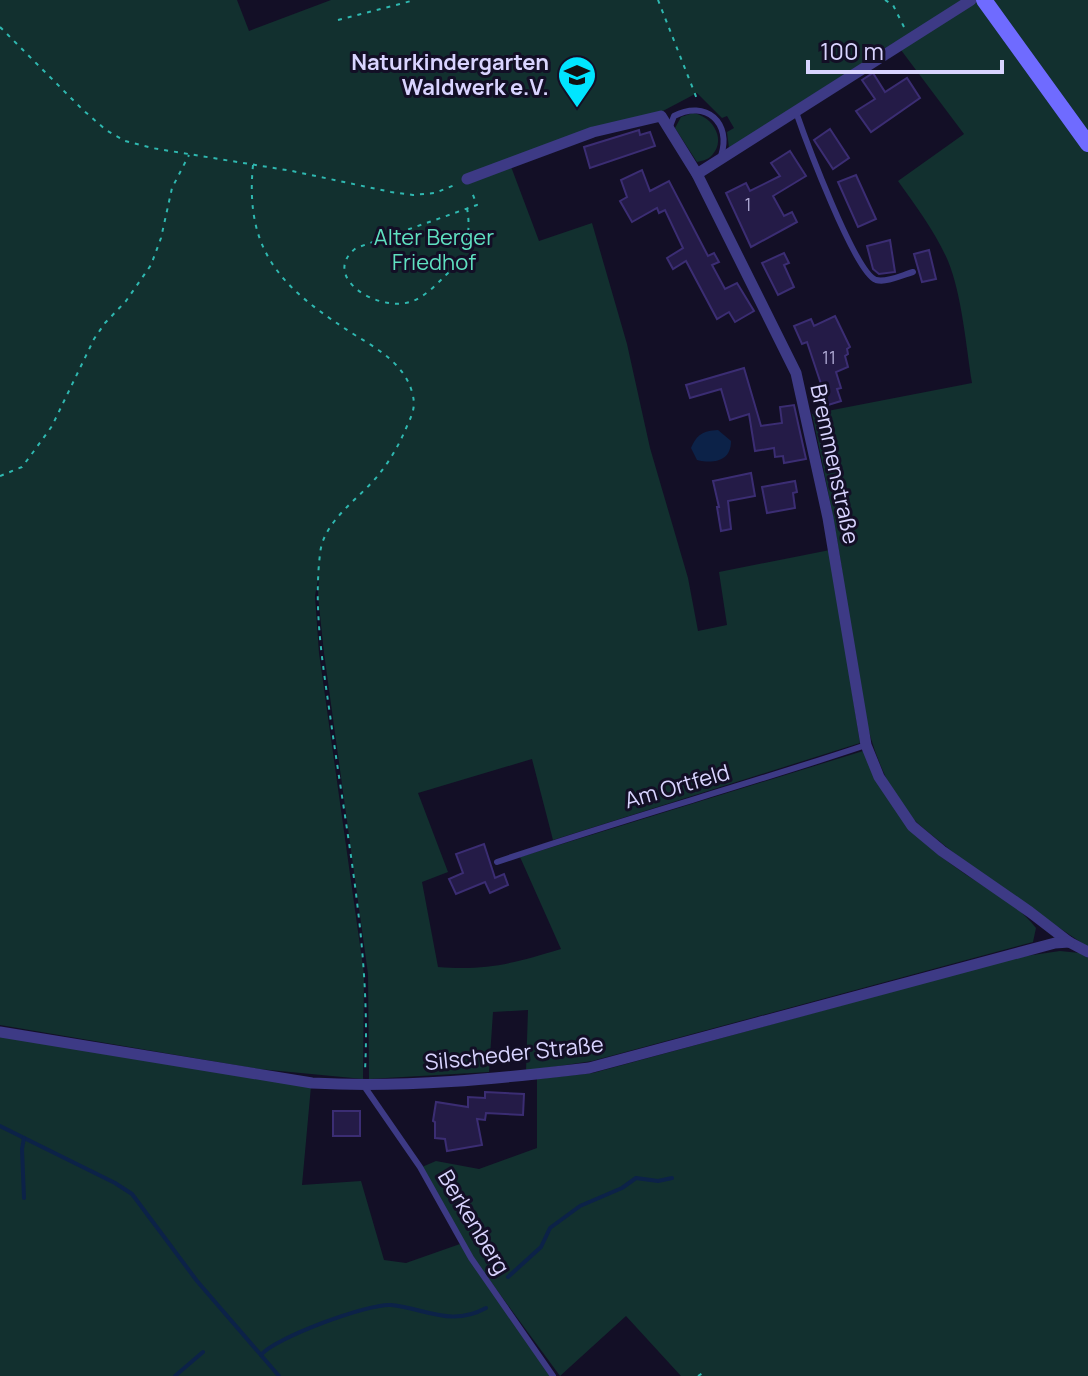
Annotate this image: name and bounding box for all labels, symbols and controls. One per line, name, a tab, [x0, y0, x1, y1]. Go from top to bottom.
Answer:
scale bar	[808, 24, 1002, 74]
text: 100 m	[820, 34, 884, 67]
place label: Naturkindergarten Waldwerk e.V.	[351, 47, 549, 102]
school or university icon: Naturkindergarten Waldwerk e.V.	[556, 54, 598, 109]
house number: 1	[744, 192, 752, 216]
park label: Alter Berger Friedhof	[374, 222, 494, 277]
house number: 11	[822, 345, 836, 369]
street label: Bremmenstraße	[803, 381, 867, 547]
street label: Am Ortfeld	[621, 757, 733, 815]
street label: Silscheder Straße	[423, 1029, 605, 1077]
street label: Berkenberg	[431, 1164, 517, 1280]

